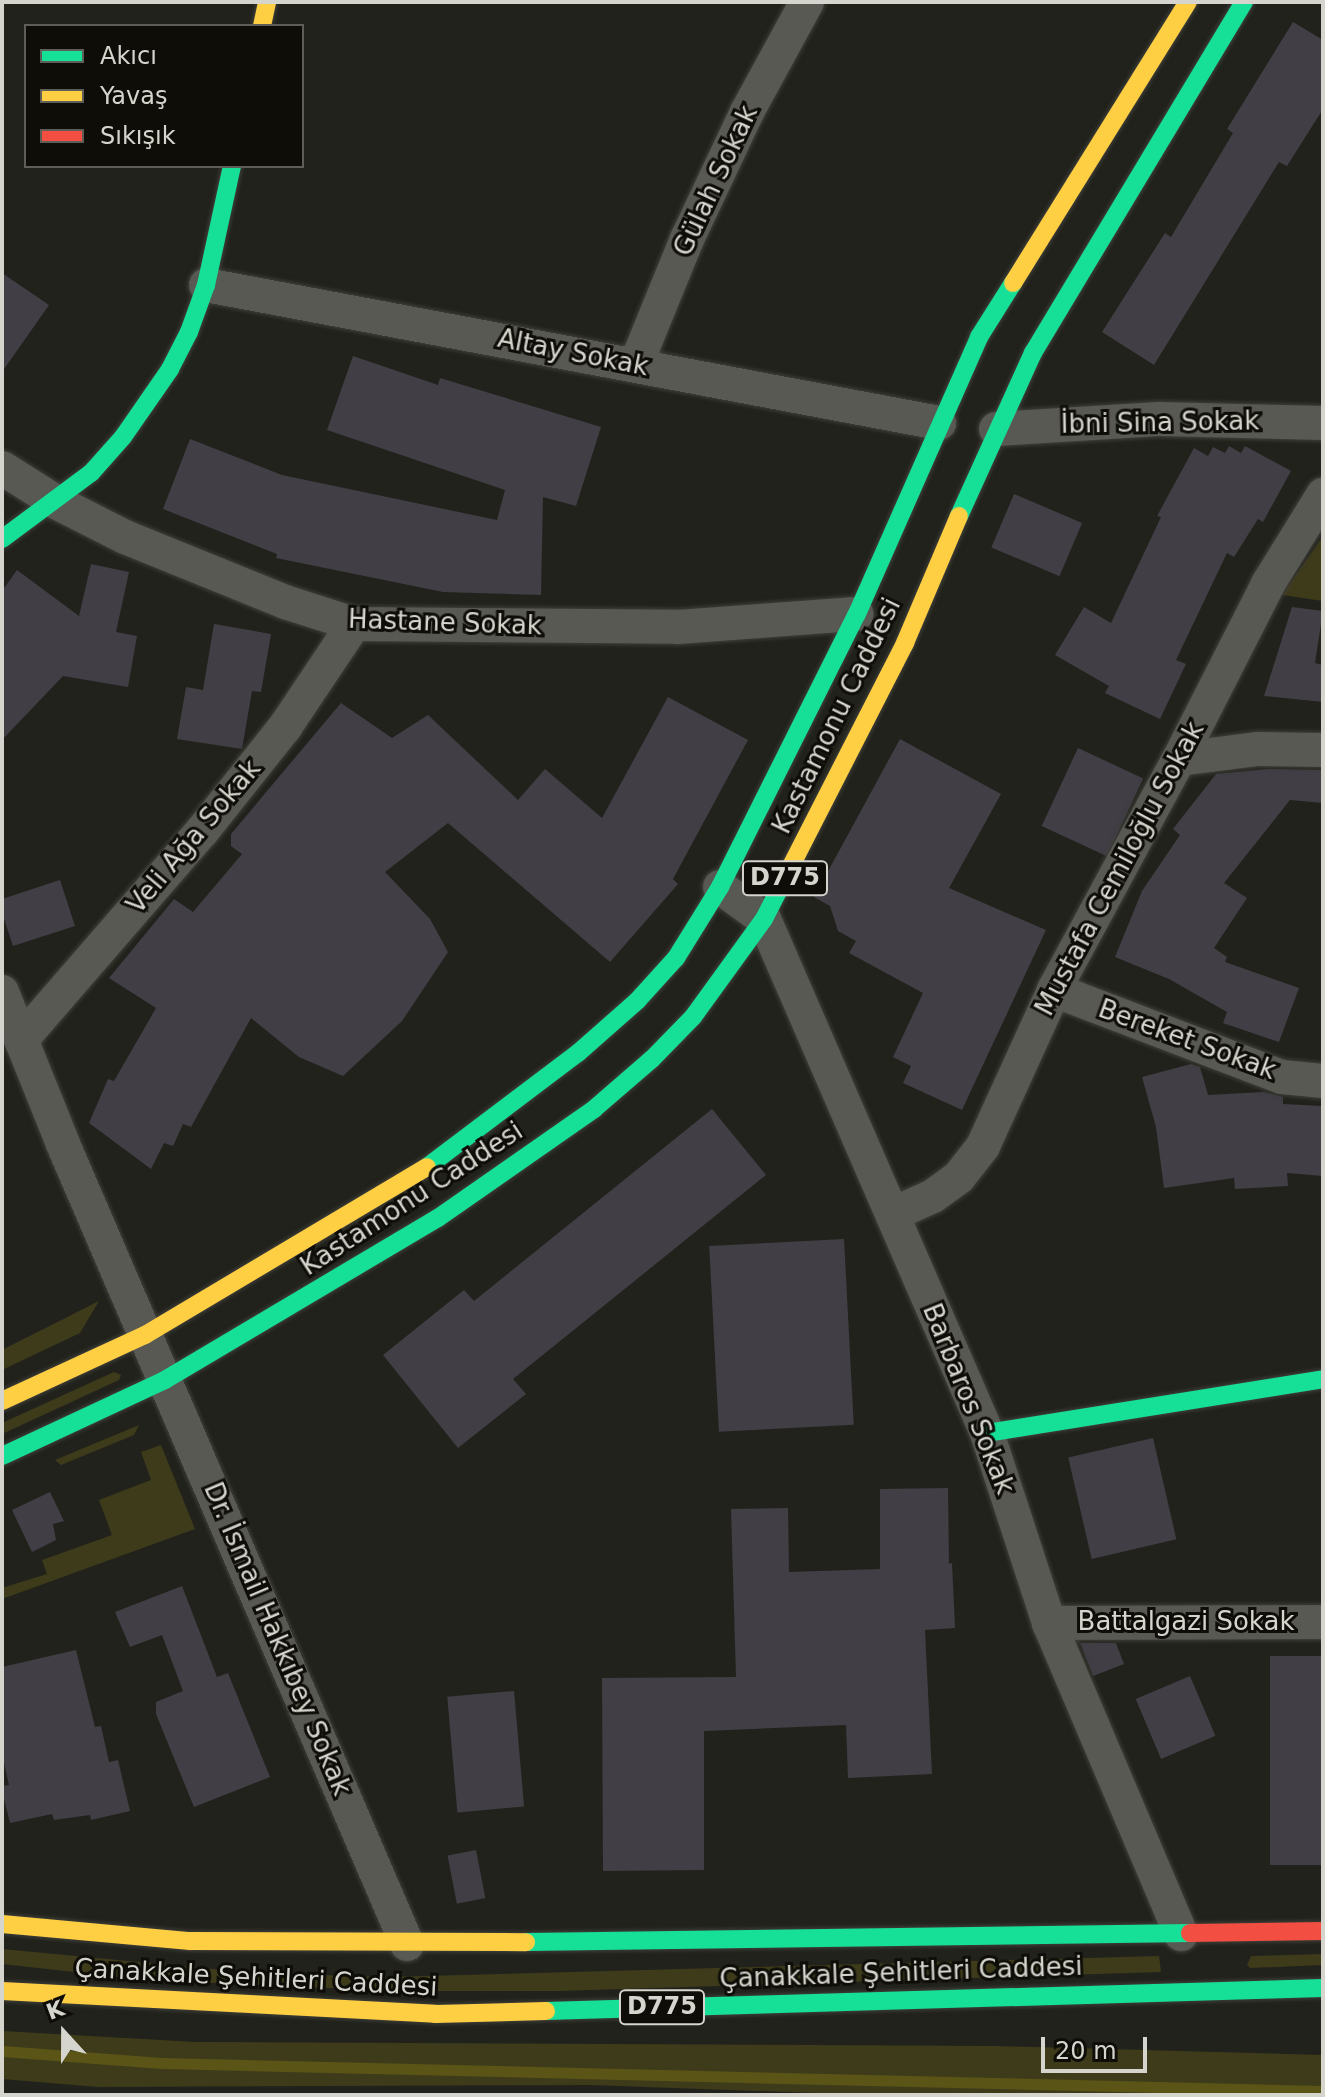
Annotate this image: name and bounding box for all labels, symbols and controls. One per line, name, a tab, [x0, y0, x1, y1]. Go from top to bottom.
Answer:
legend	[24, 24, 304, 168]
text: Akıcı	[100, 42, 157, 70]
text: Yavaş	[100, 82, 167, 110]
street label: Gülah Sokak	[668, 101, 764, 261]
text: Sıkışık	[100, 122, 176, 150]
street label: Altay Sokak	[495, 323, 651, 383]
street label: İbni Sina Sokak	[1060, 406, 1260, 440]
street label: Kastamonu Caddesi	[766, 593, 908, 839]
street label: Hastane Sokak	[348, 604, 542, 642]
street label: Mustafa Cemiloğlu Sokak	[1029, 717, 1211, 1021]
street label: Veli Ağa Sokak	[121, 754, 267, 920]
road number: D775	[741, 858, 829, 898]
street label: Bereket Sokak	[1094, 993, 1280, 1087]
street label: Kastamonu Caddesi	[295, 1116, 529, 1282]
street label: Barbaros Sokak	[916, 1299, 1020, 1499]
street label: Dr. İsmail Hakkıbey Sokak	[197, 1478, 357, 1800]
street label: Battalgazi Sokak	[1078, 1606, 1294, 1638]
street label: Çanakkale Şehitleri Caddesi	[719, 1951, 1083, 1995]
street label: Çanakkale Şehitleri Caddesi	[74, 1953, 438, 2003]
road number: D775	[618, 1987, 706, 2027]
north arrow	[24, 1993, 104, 2073]
text: K	[43, 1995, 68, 2025]
scale bar	[1045, 2021, 1151, 2071]
text: 20 m	[1055, 2037, 1117, 2065]

